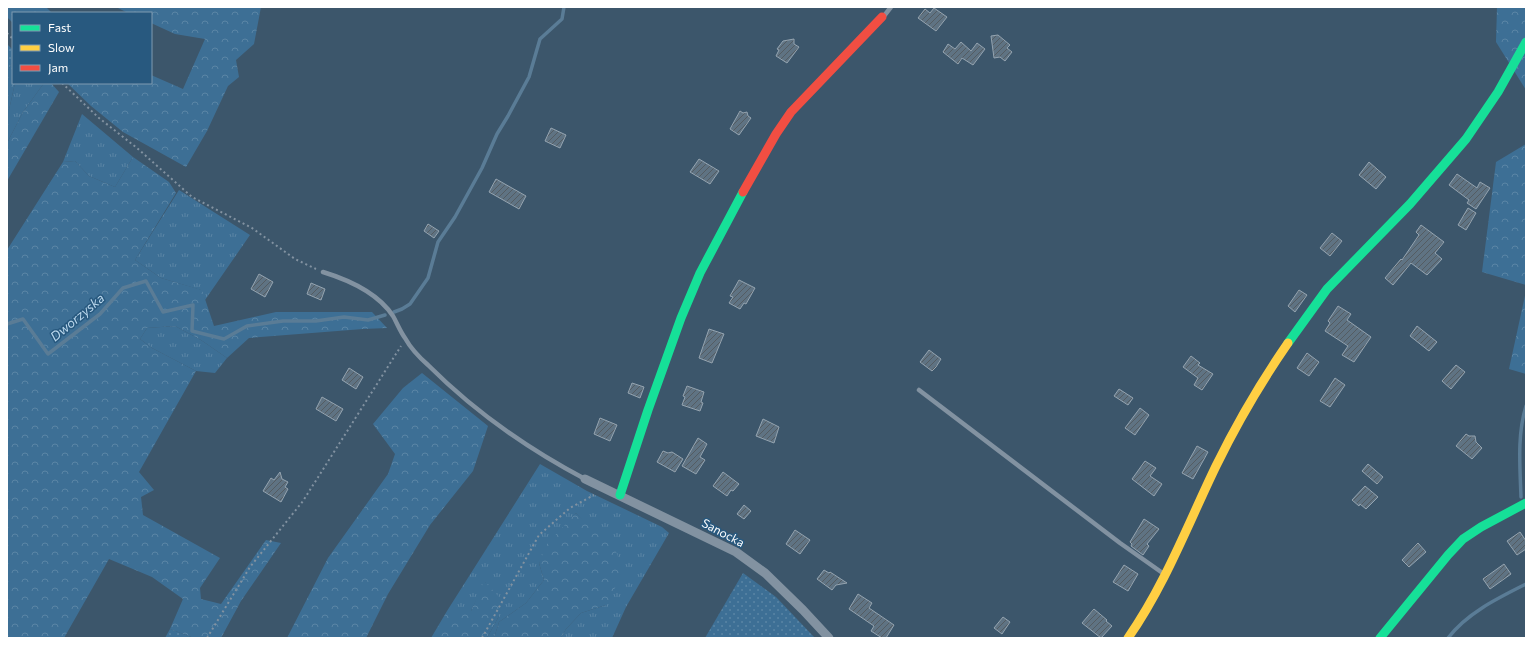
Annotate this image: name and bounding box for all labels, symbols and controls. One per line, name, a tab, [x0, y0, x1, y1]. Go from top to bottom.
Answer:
legend	[12, 12, 152, 84]
text: Fast	[48, 20, 71, 34]
text: Slow	[48, 40, 75, 54]
text: Jam	[48, 60, 68, 75]
water label: Dworzyska	[47, 290, 107, 344]
street label: Sanocka	[700, 515, 747, 549]

